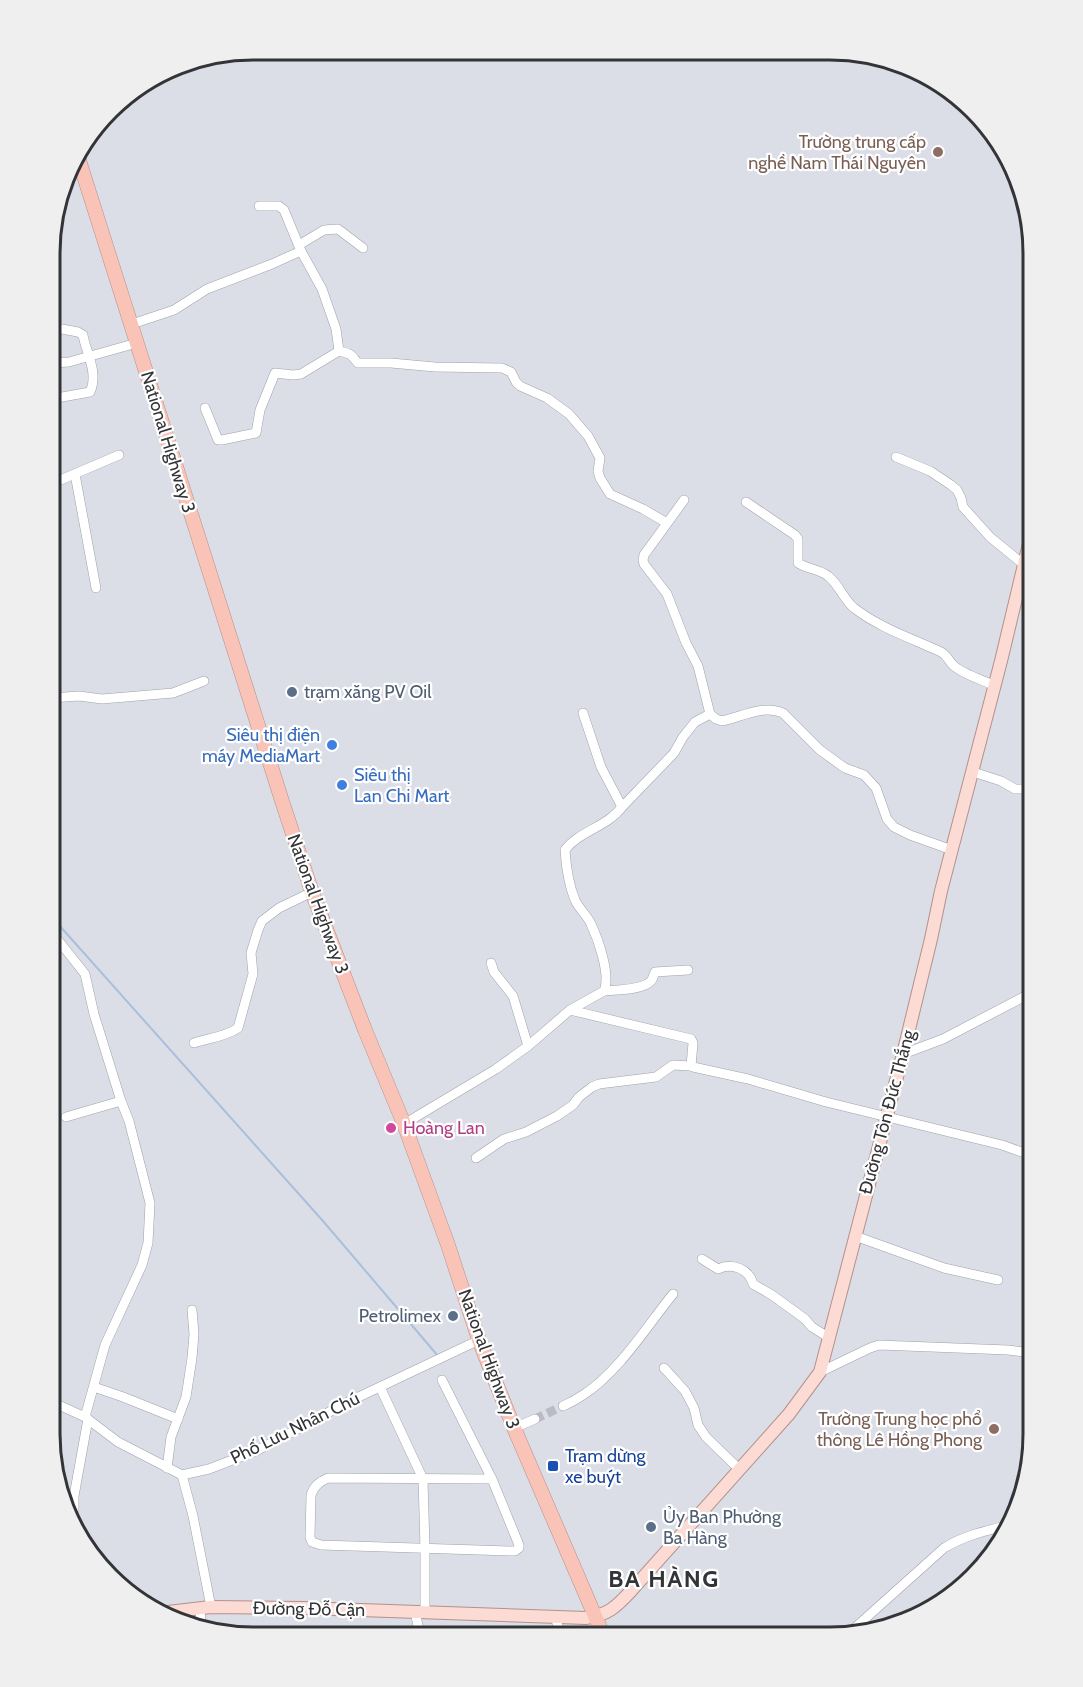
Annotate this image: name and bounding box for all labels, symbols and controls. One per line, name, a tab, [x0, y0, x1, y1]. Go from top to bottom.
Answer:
place label: Trường trung cấp nghề Nam Thái Nguyên	[748, 131, 926, 174]
marker: Trường trung cấp nghề Nam Thái Nguyên	[931, 145, 945, 159]
street label: National Highway 3	[136, 369, 200, 515]
place label: trạm xăng PV Oil	[304, 681, 432, 703]
marker: trạm xăng PV Oil	[285, 685, 299, 699]
place label: Siêu thị điện máy MediaMart	[202, 724, 320, 767]
marker: Siêu thị điện máy MediaMart	[325, 738, 339, 752]
place label: Siêu thị Lan Chi Mart	[354, 764, 449, 807]
marker: Siêu thị Lan Chi Mart	[335, 778, 349, 792]
street label: National Highway 3	[283, 831, 353, 977]
street label: Đường Tôn Đức Thắng	[854, 1026, 920, 1197]
place label: Hoàng Lan	[403, 1117, 485, 1139]
marker: Hoàng Lan	[384, 1121, 398, 1135]
street label: National Highway 3	[454, 1286, 524, 1432]
place label: Petrolimex	[359, 1305, 441, 1327]
marker: Petrolimex	[446, 1309, 460, 1323]
street label: Phố Lưu Nhân Chú	[227, 1387, 363, 1469]
place label: Trường Trung học phổ thông Lê Hồng Phong	[817, 1408, 983, 1451]
marker: Trường Trung học phổ thông Lê Hồng Phong	[987, 1422, 1001, 1436]
place label: Trạm dừng xe buýt	[565, 1445, 647, 1488]
marker: Trạm dừng xe buýt	[546, 1459, 560, 1473]
place label: Ủy Ban Phường Ba Hàng	[663, 1506, 782, 1549]
marker: Ủy Ban Phường Ba Hàng	[644, 1520, 658, 1534]
district label: BA HÀNG	[608, 1564, 720, 1593]
street label: Đường Đỗ Cận	[253, 1597, 365, 1621]

